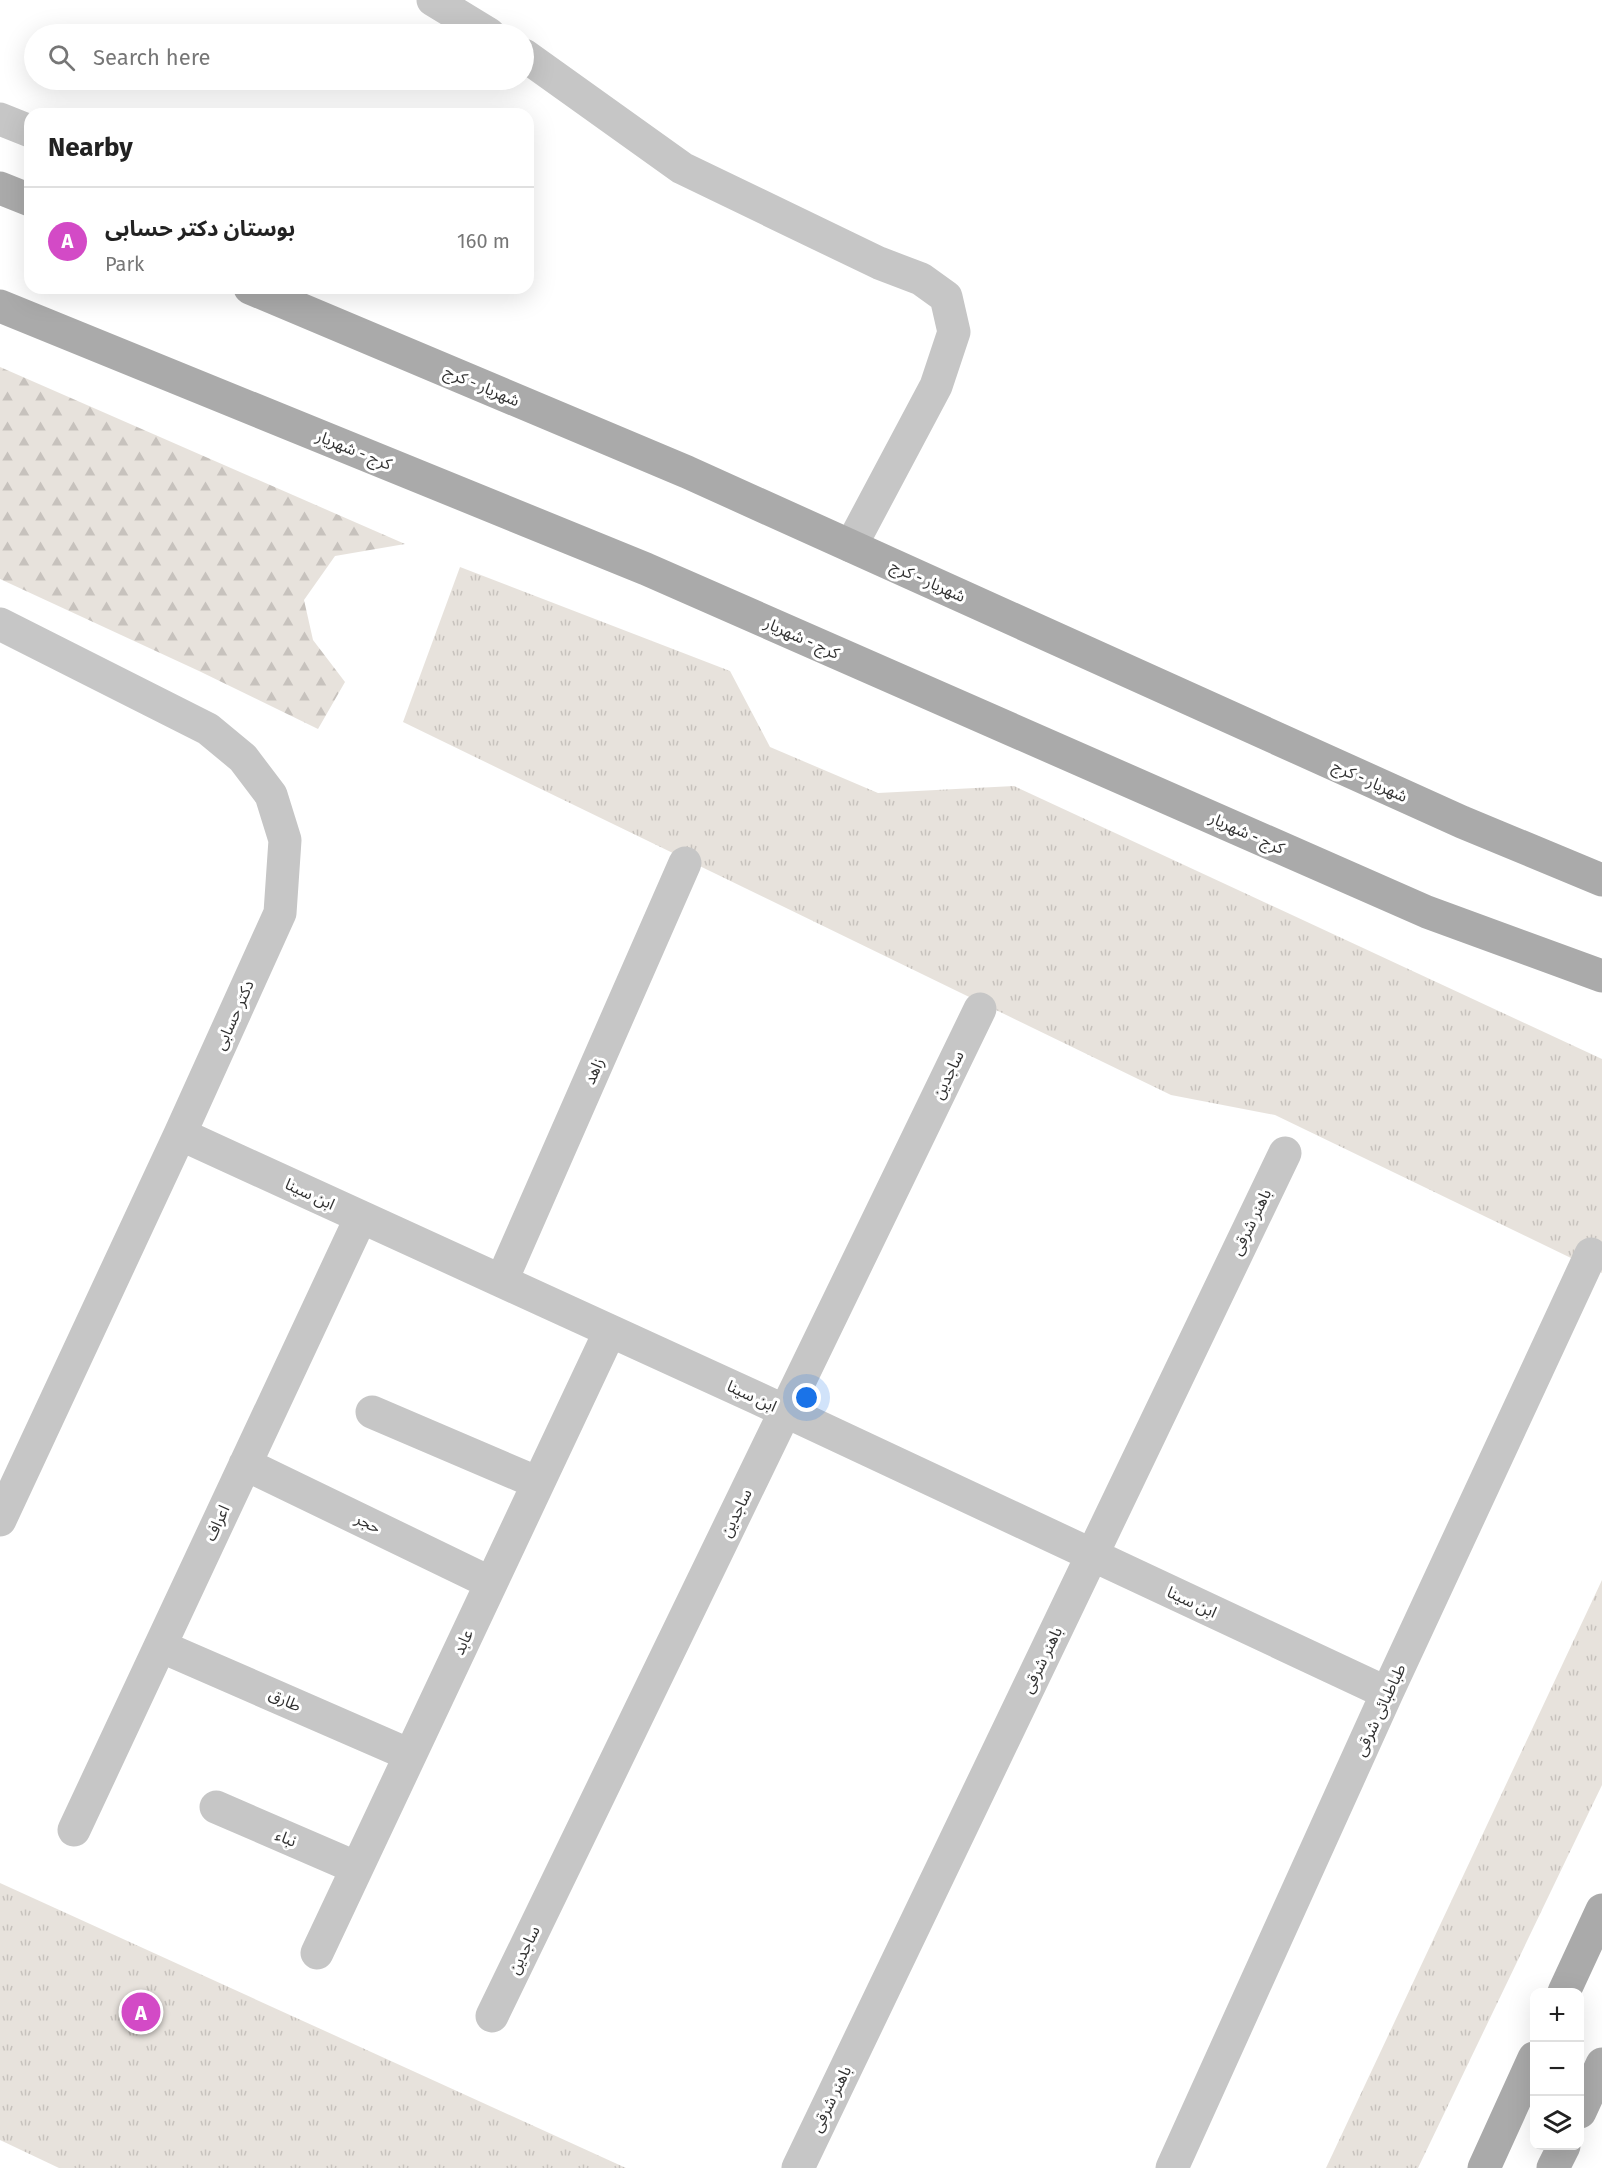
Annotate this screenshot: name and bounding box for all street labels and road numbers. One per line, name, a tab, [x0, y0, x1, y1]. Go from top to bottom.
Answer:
street label: شهریار - کرج	[440, 362, 522, 413]
street label: کرج - شهریار	[311, 426, 395, 477]
street label: شهریار - کرج	[886, 556, 968, 609]
street label: کرج - شهریار	[760, 613, 843, 666]
street label: شهریار - کرج	[1328, 756, 1410, 809]
street label: کرج - شهریار	[1205, 808, 1288, 861]
street label: دکتر حسابی	[210, 977, 258, 1053]
street label: ساجدین	[928, 1048, 968, 1102]
street label: زاهد	[580, 1055, 608, 1087]
street label: ابن سینا	[282, 1174, 338, 1214]
street label: باهنر شرقی	[1227, 1186, 1275, 1258]
street label: ابن سینا	[724, 1376, 780, 1416]
street label: ساجدین	[716, 1486, 756, 1540]
street label: اعراف	[201, 1502, 233, 1544]
street label: حجر	[351, 1508, 384, 1537]
street label: ابن سینا	[1164, 1582, 1220, 1622]
street label: باهنر شرقی	[1018, 1624, 1066, 1696]
street label: عابد	[449, 1626, 477, 1658]
street label: طباطبائی شرقی	[1350, 1661, 1410, 1759]
street label: طارق	[266, 1685, 304, 1716]
street label: نباء	[273, 1825, 299, 1851]
street label: ساجدین	[504, 1923, 544, 1977]
street label: باهنر شرقی	[807, 2063, 855, 2135]

